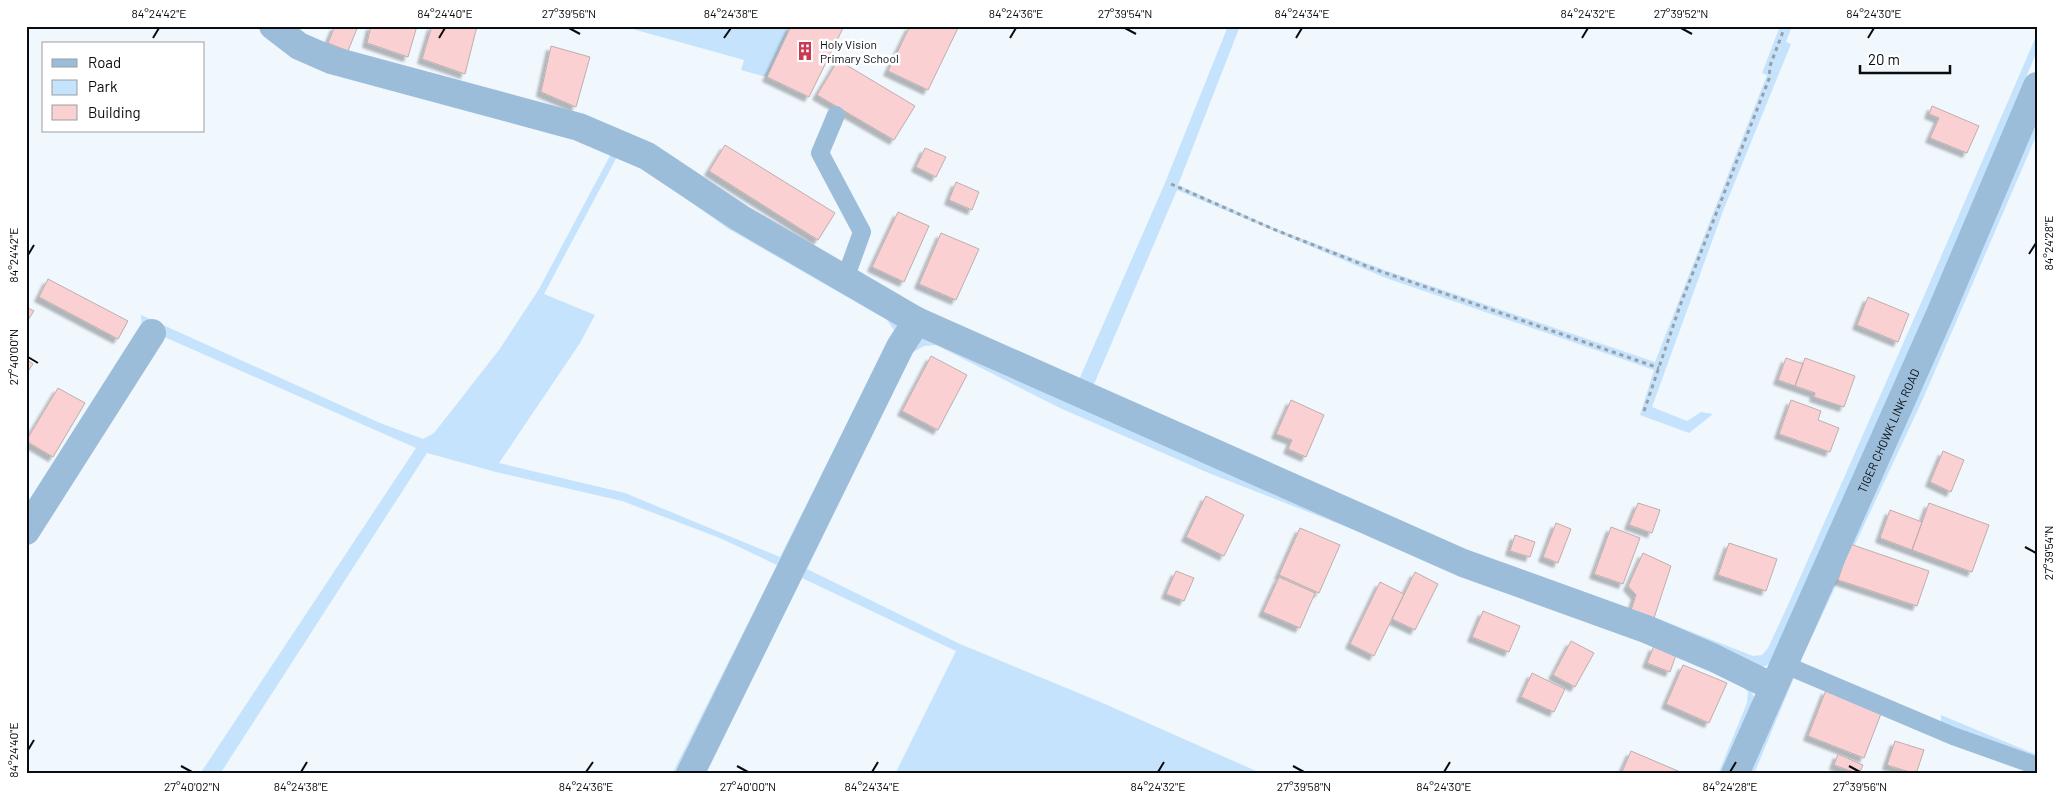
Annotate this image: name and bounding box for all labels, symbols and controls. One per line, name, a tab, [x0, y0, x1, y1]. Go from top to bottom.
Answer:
text: 84°24'42"E	[131, 6, 187, 20]
text: 84°24'40"E	[417, 6, 473, 20]
text: 27°39'56"N	[542, 6, 596, 20]
text: 84°24'38"E	[704, 6, 758, 20]
text: 84°24'36"E	[989, 6, 1043, 20]
text: 27°39'54"N	[1098, 6, 1152, 20]
text: 84°24'34"E	[1275, 6, 1329, 20]
text: 84°24'32"E	[1561, 6, 1615, 20]
text: 27°39'52"N	[1654, 6, 1708, 20]
text: 84°24'30"E	[1846, 6, 1902, 20]
place label: Holy Vision Primary School	[820, 37, 899, 65]
building icon: Holy Vision Primary School	[794, 40, 816, 62]
legend	[42, 42, 205, 132]
scale bar	[1860, 42, 1950, 74]
text: 20 m	[1868, 50, 1900, 68]
text: Road	[88, 53, 121, 71]
text: Park	[88, 77, 118, 95]
text: Building	[88, 103, 141, 121]
text: 84°24'28"E	[2041, 216, 2055, 271]
text: 84°24'42"E	[6, 227, 20, 283]
text: 27°40'00"N	[6, 329, 20, 385]
street label: TIGER CHOWK LINK ROAD	[1854, 366, 1922, 495]
text: 27°39'54"N	[2041, 526, 2055, 580]
text: 84°24'40"E	[6, 722, 20, 778]
text: 27°40'02"N	[164, 779, 220, 793]
text: 84°24'38"E	[274, 779, 328, 793]
text: 84°24'36"E	[559, 779, 613, 793]
text: 27°40'00"N	[720, 779, 776, 793]
text: 84°24'34"E	[845, 779, 899, 793]
text: 84°24'32"E	[1131, 779, 1185, 793]
text: 27°39'58"N	[1277, 779, 1331, 793]
text: 84°24'30"E	[1416, 779, 1472, 793]
text: 84°24'28"E	[1703, 779, 1758, 793]
text: 27°39'56"N	[1833, 779, 1887, 793]

